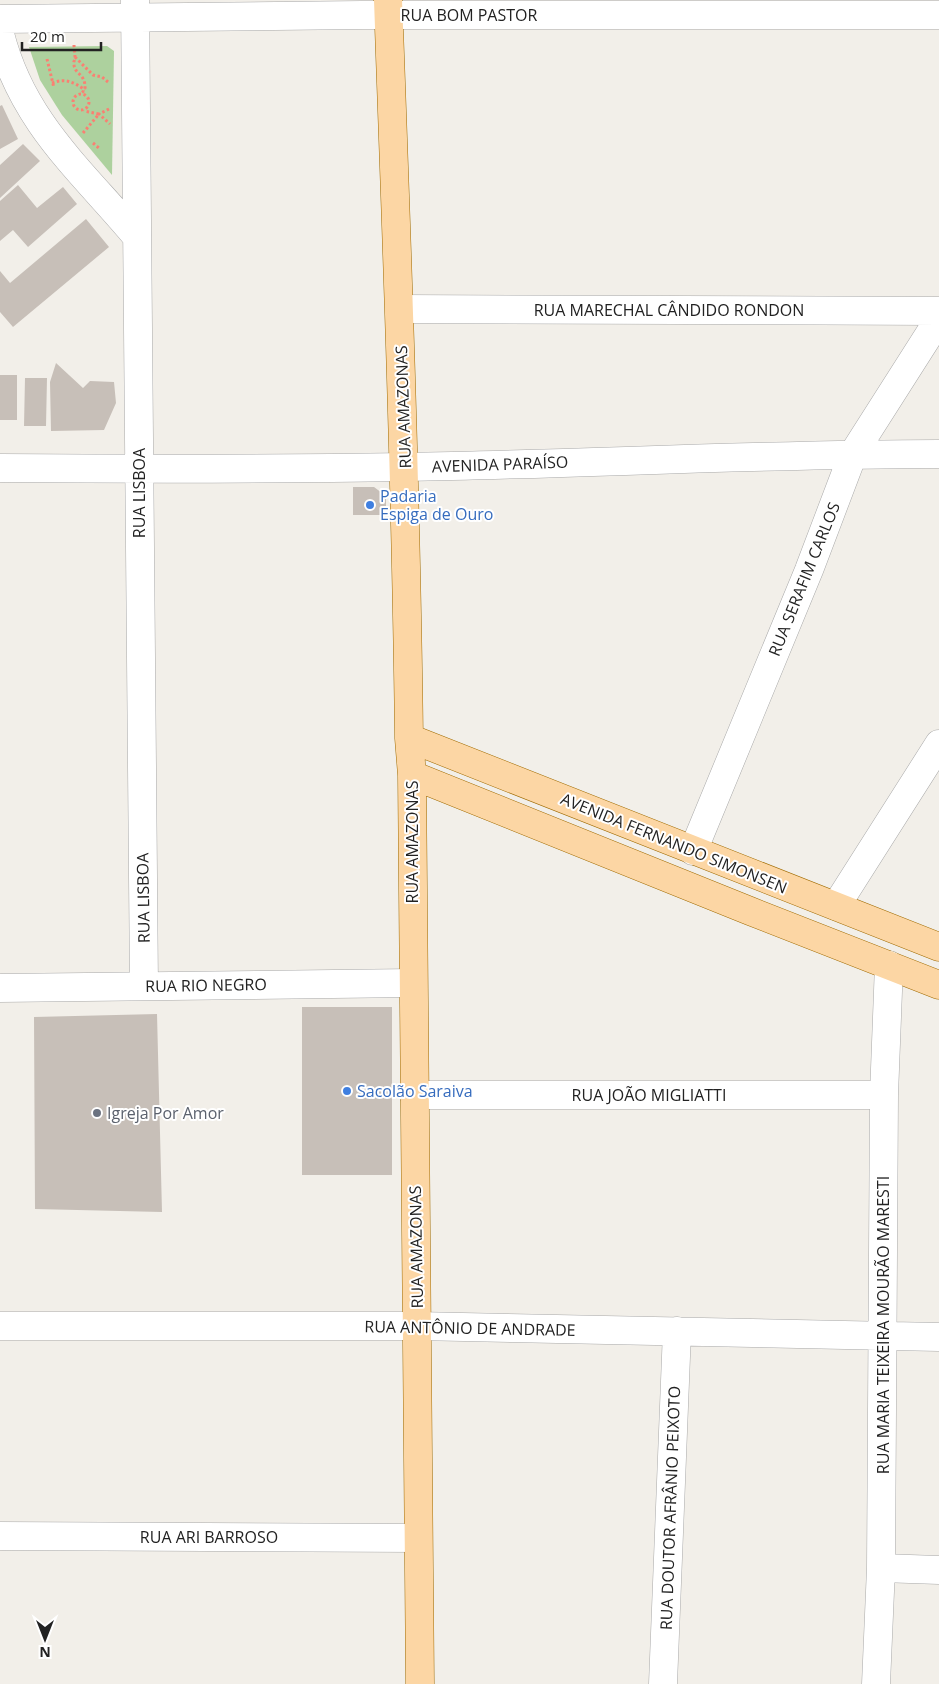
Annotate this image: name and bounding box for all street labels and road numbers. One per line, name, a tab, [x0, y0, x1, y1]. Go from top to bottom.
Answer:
street label: RUA BOM PASTOR	[401, 4, 538, 26]
street label: RUA MARECHAL CÂNDIDO RONDON	[534, 299, 804, 321]
street label: RUA AMAZONAS	[390, 345, 416, 469]
street label: RUA LISBOA	[128, 447, 150, 538]
street label: AVENIDA PARAÍSO	[431, 451, 569, 477]
street label: RUA SERAFIM CARLOS	[763, 498, 845, 659]
street label: RUA AMAZONAS	[401, 780, 423, 903]
street label: AVENIDA FERNANDO SIMONSEN	[558, 787, 790, 899]
street label: RUA LISBOA	[131, 852, 155, 943]
street label: RUA RIO NEGRO	[145, 973, 267, 997]
street label: RUA JOÃO MIGLIATTI	[572, 1084, 726, 1106]
street label: RUA MARIA TEIXEIRA MOURÃO MARESTI	[872, 1176, 894, 1474]
street label: RUA AMAZONAS	[404, 1185, 428, 1309]
street label: RUA ANTÔNIO DE ANDRADE	[364, 1315, 576, 1341]
street label: RUA DOUTOR AFRÂNIO PEIXOTO	[655, 1386, 685, 1630]
street label: RUA ARI BARROSO	[140, 1526, 278, 1548]

